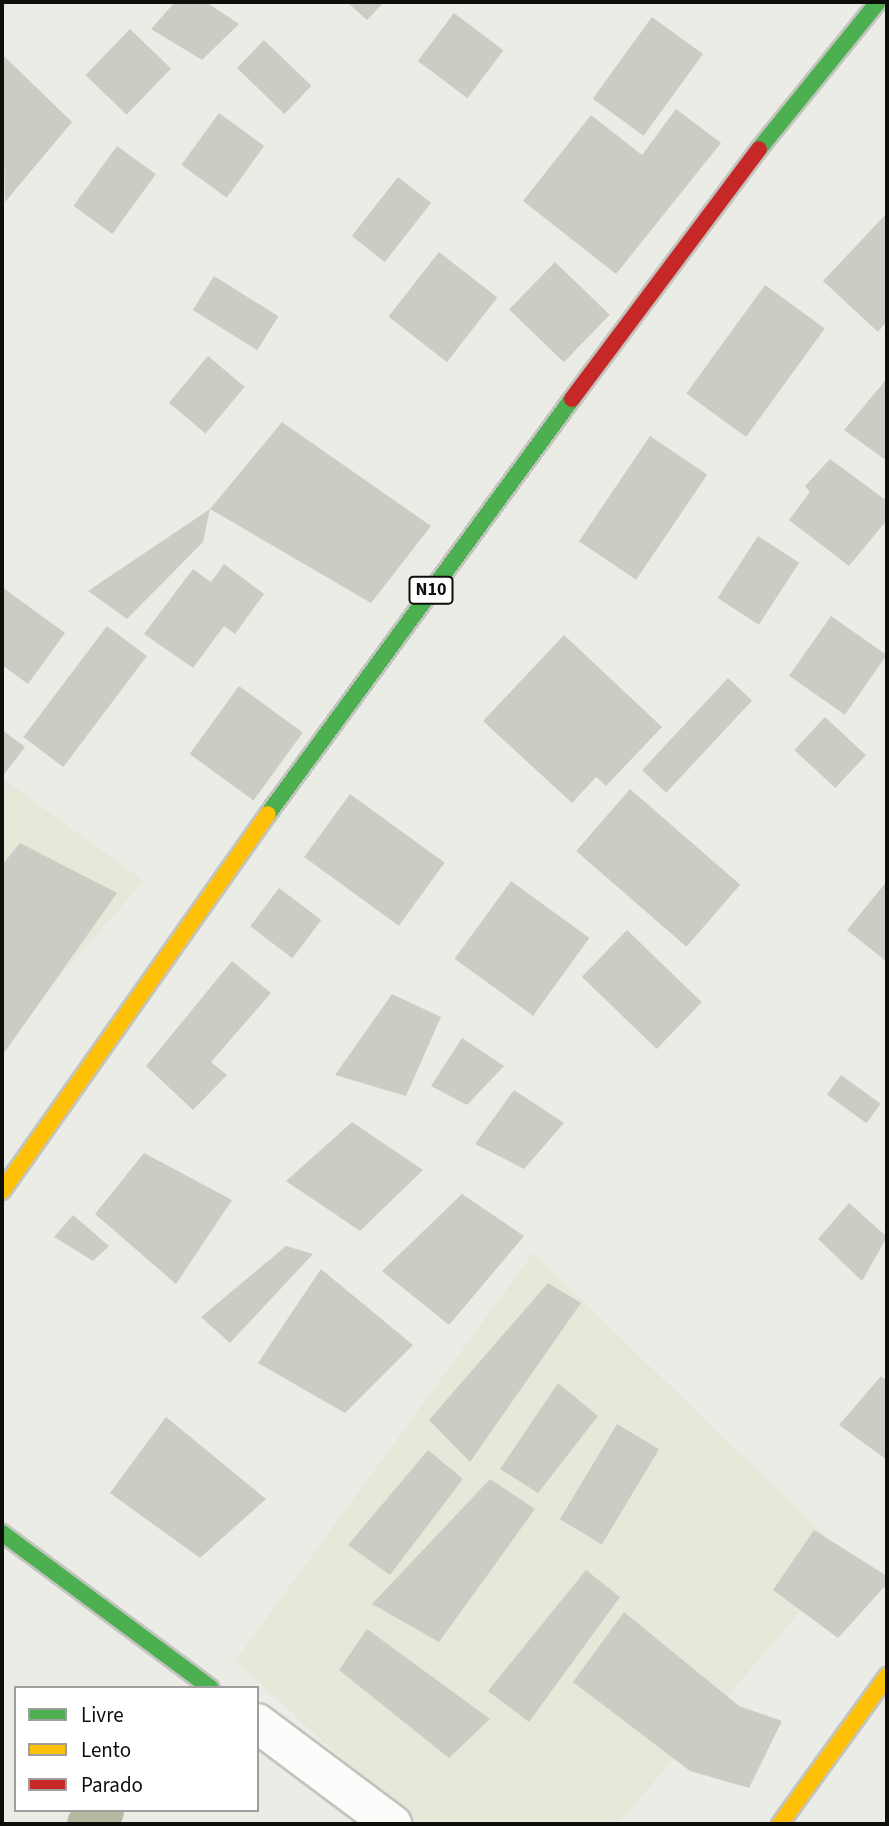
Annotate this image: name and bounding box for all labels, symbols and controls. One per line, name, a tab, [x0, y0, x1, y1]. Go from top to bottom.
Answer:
road number: N10	[408, 576, 454, 604]
legend	[14, 1686, 259, 1812]
text: Livre	[81, 1700, 124, 1730]
text: Lento	[81, 1735, 131, 1765]
text: Parado	[81, 1770, 143, 1800]

